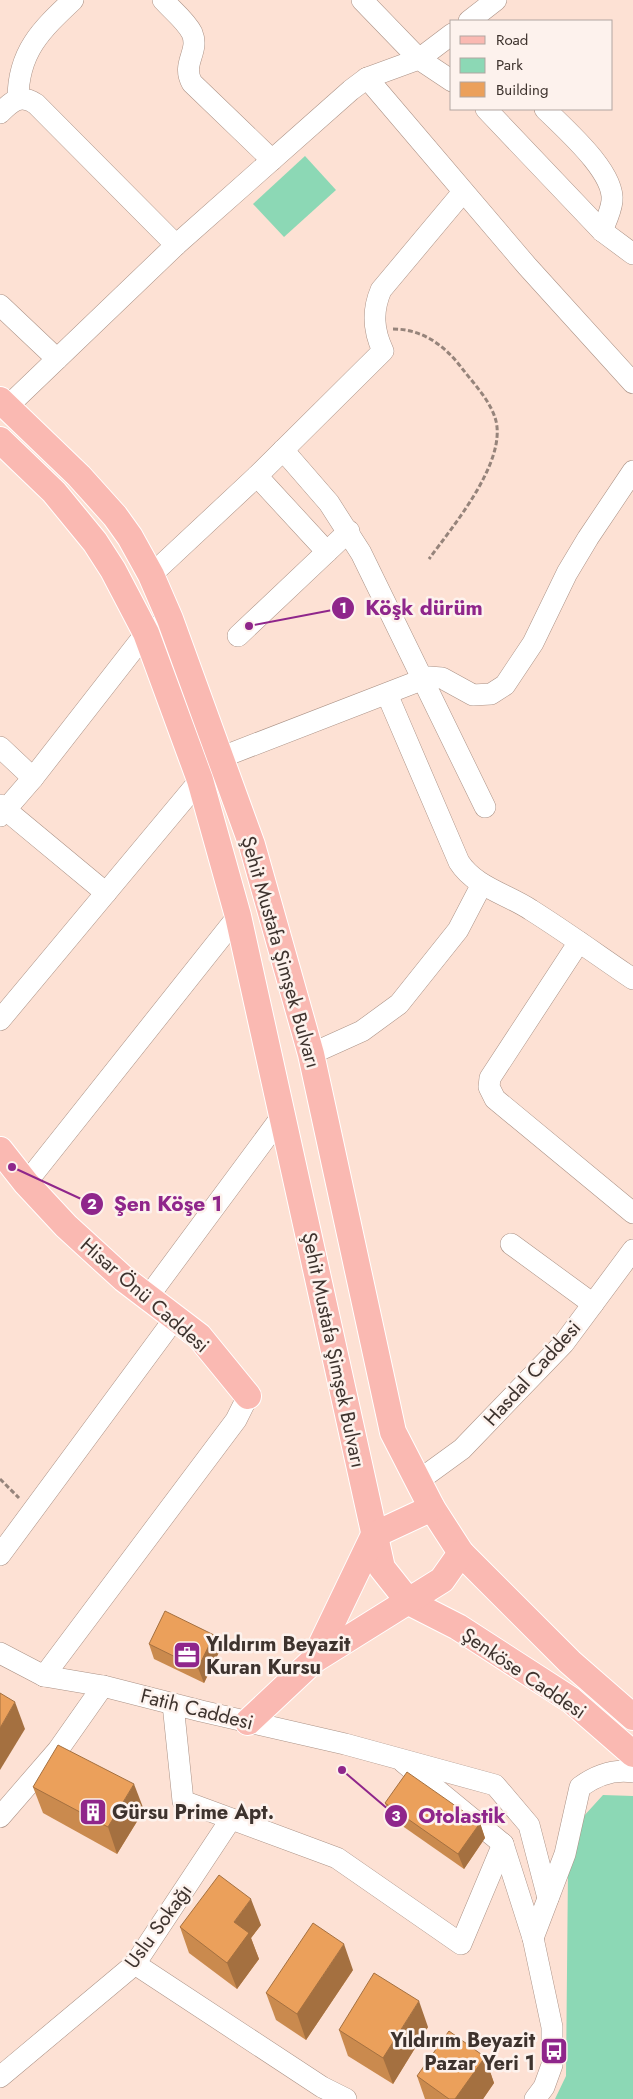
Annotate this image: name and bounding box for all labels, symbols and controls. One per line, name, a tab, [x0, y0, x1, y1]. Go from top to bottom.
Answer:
legend	[450, 20, 613, 110]
text: Road	[496, 29, 528, 51]
text: Park	[496, 54, 523, 76]
text: Building	[496, 79, 548, 101]
callout: Köşk dürüm	[330, 590, 493, 626]
text: Köşk dürüm	[365, 593, 483, 623]
text: 1	[339, 597, 347, 619]
street label: Şehit Mustafa Şimşek Bulvarı	[234, 833, 328, 1071]
callout: Şen Köşe 1	[79, 1186, 233, 1222]
text: Şen Köşe 1	[114, 1189, 222, 1219]
text: 2	[87, 1193, 97, 1215]
street label: Şehit Mustafa Şimşek Bulvarı	[294, 1230, 373, 1470]
street label: Hisar Önü Caddesi	[74, 1231, 216, 1360]
street label: Hasdal Caddesi	[477, 1314, 588, 1433]
street label: Şenköse Caddesi	[455, 1621, 592, 1726]
place label: Yıldırım Beyazit Kuran Kursu	[205, 1630, 351, 1682]
office icon: Yıldırım Beyazit Kuran Kursu	[172, 1640, 202, 1670]
street label: Fatih Caddesi	[137, 1681, 256, 1737]
building icon: Gürsu Prime Apt.	[78, 1797, 108, 1827]
place label: Gürsu Prime Apt.	[112, 1798, 274, 1827]
callout: Otolastik	[384, 1798, 516, 1834]
text: Otolastik	[418, 1801, 506, 1831]
text: 3	[391, 1805, 401, 1827]
street label: Uslu Sokağı	[118, 1878, 199, 1975]
place label: Yıldırım Beyazit Pazar Yeri 1	[390, 2026, 536, 2078]
bus stop icon: Yıldırım Beyazit Pazar Yeri 1	[539, 2036, 569, 2066]

